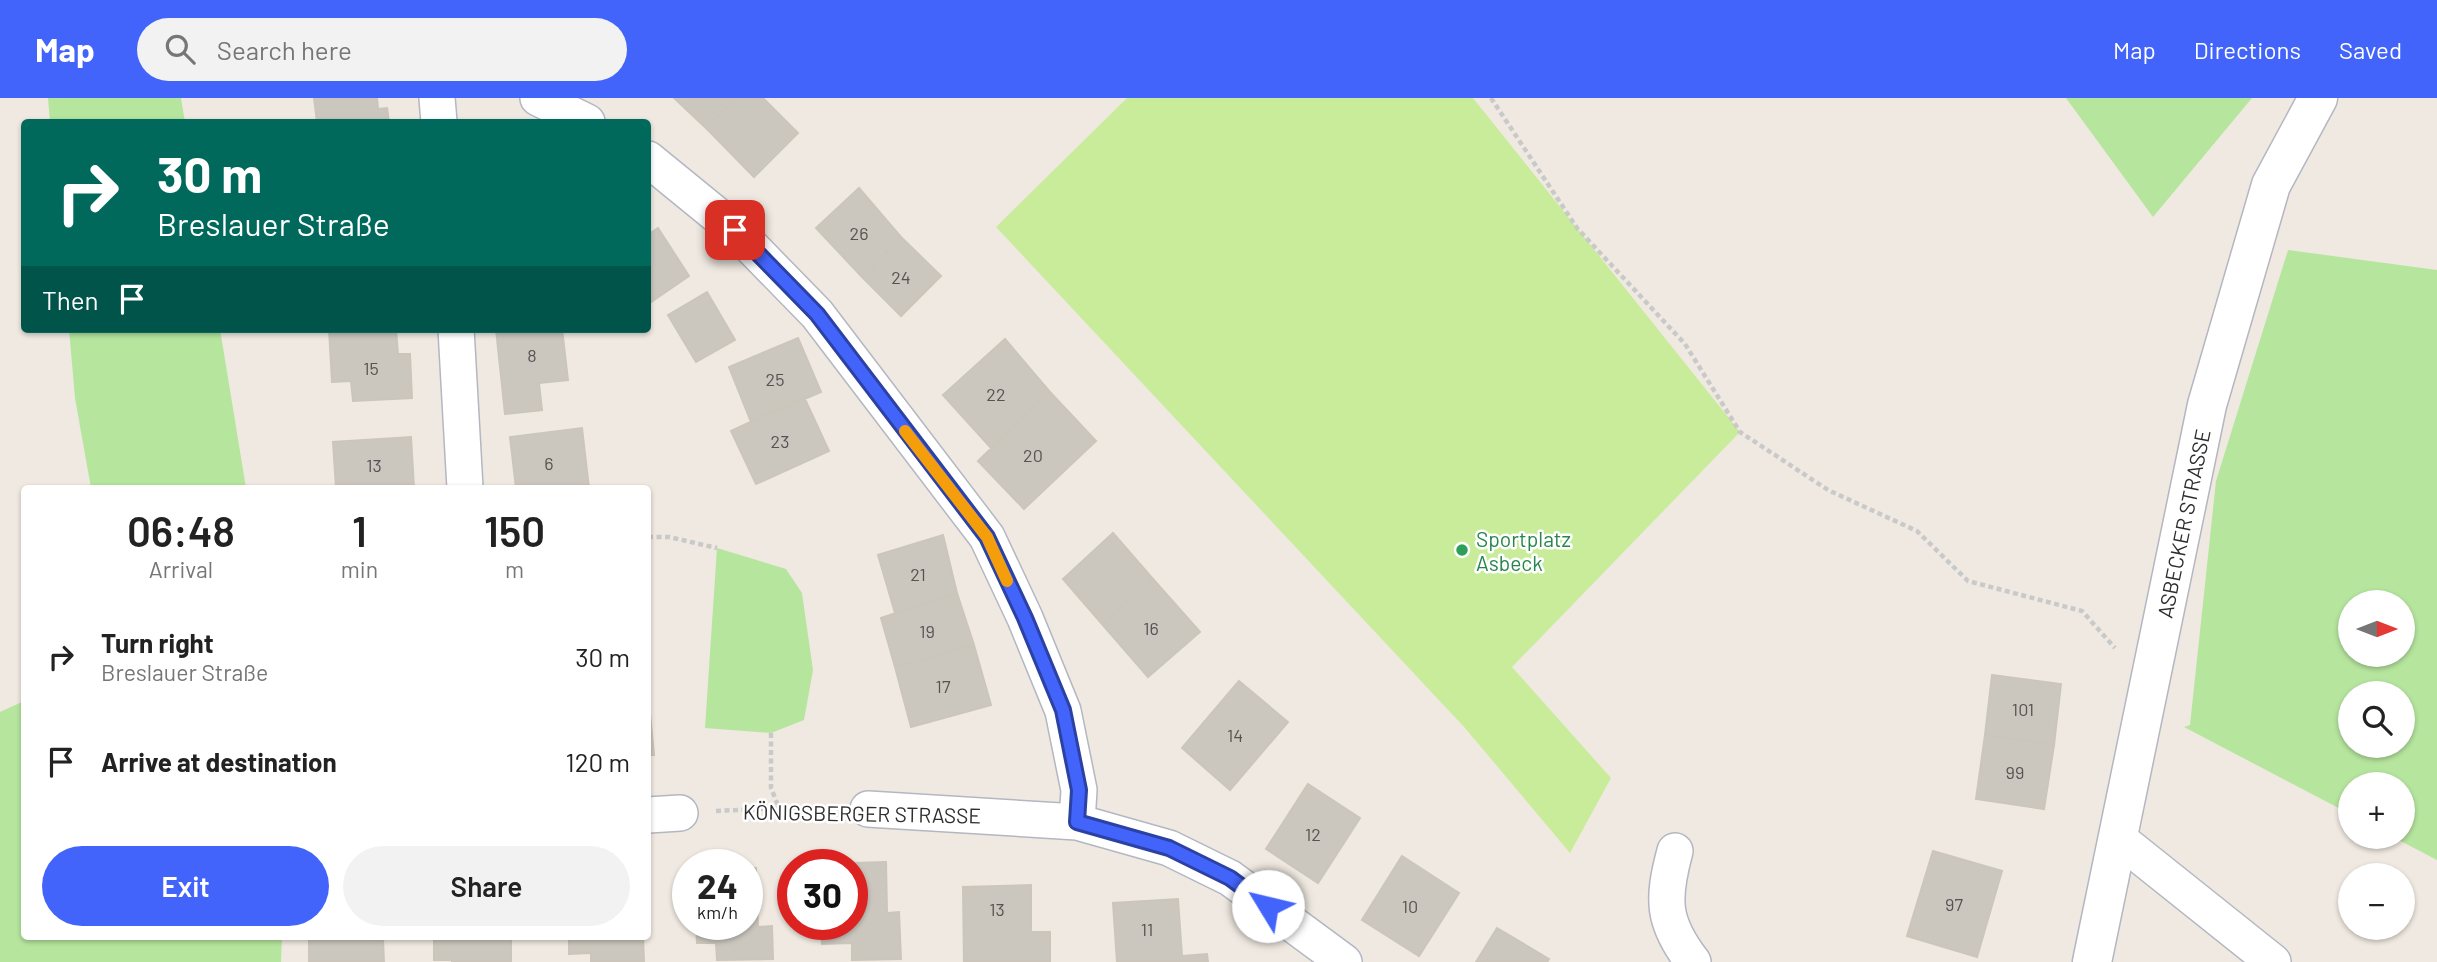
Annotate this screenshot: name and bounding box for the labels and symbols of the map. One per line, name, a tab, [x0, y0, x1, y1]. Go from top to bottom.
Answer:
pin	[705, 200, 765, 260]
house number: 26	[850, 222, 868, 244]
house number: 24	[891, 266, 911, 288]
house number: 8	[527, 344, 537, 366]
house number: 15	[363, 357, 379, 379]
house number: 25	[766, 368, 784, 390]
house number: 22	[986, 383, 1006, 405]
street label: ASBECKER STRASSE	[2151, 427, 2214, 620]
house number: 23	[771, 430, 789, 452]
house number: 20	[1023, 444, 1043, 466]
house number: 6	[544, 452, 554, 474]
house number: 13	[366, 454, 382, 476]
place label: Sportplatz Asbeck	[1476, 526, 1571, 575]
marker: Sportplatz Asbeck	[1454, 542, 1470, 558]
house number: 21	[910, 563, 926, 585]
north arrow	[2338, 590, 2415, 667]
house number: 16	[1143, 617, 1159, 639]
house number: 19	[919, 620, 935, 642]
house number: 17	[936, 675, 951, 697]
house number: 101	[2012, 698, 2034, 720]
house number: 14	[1227, 724, 1243, 746]
house number: 99	[2006, 761, 2024, 783]
street label: KÖNIGSBERGER STRASSE	[743, 798, 981, 828]
house number: 12	[1305, 823, 1321, 845]
speed limit sign: 30	[777, 849, 868, 940]
position arrow	[1231, 869, 1305, 943]
house number: 97	[1945, 893, 1963, 915]
house number: 10	[1402, 895, 1418, 917]
house number: 13	[989, 898, 1005, 920]
house number: 11	[1141, 918, 1153, 940]

